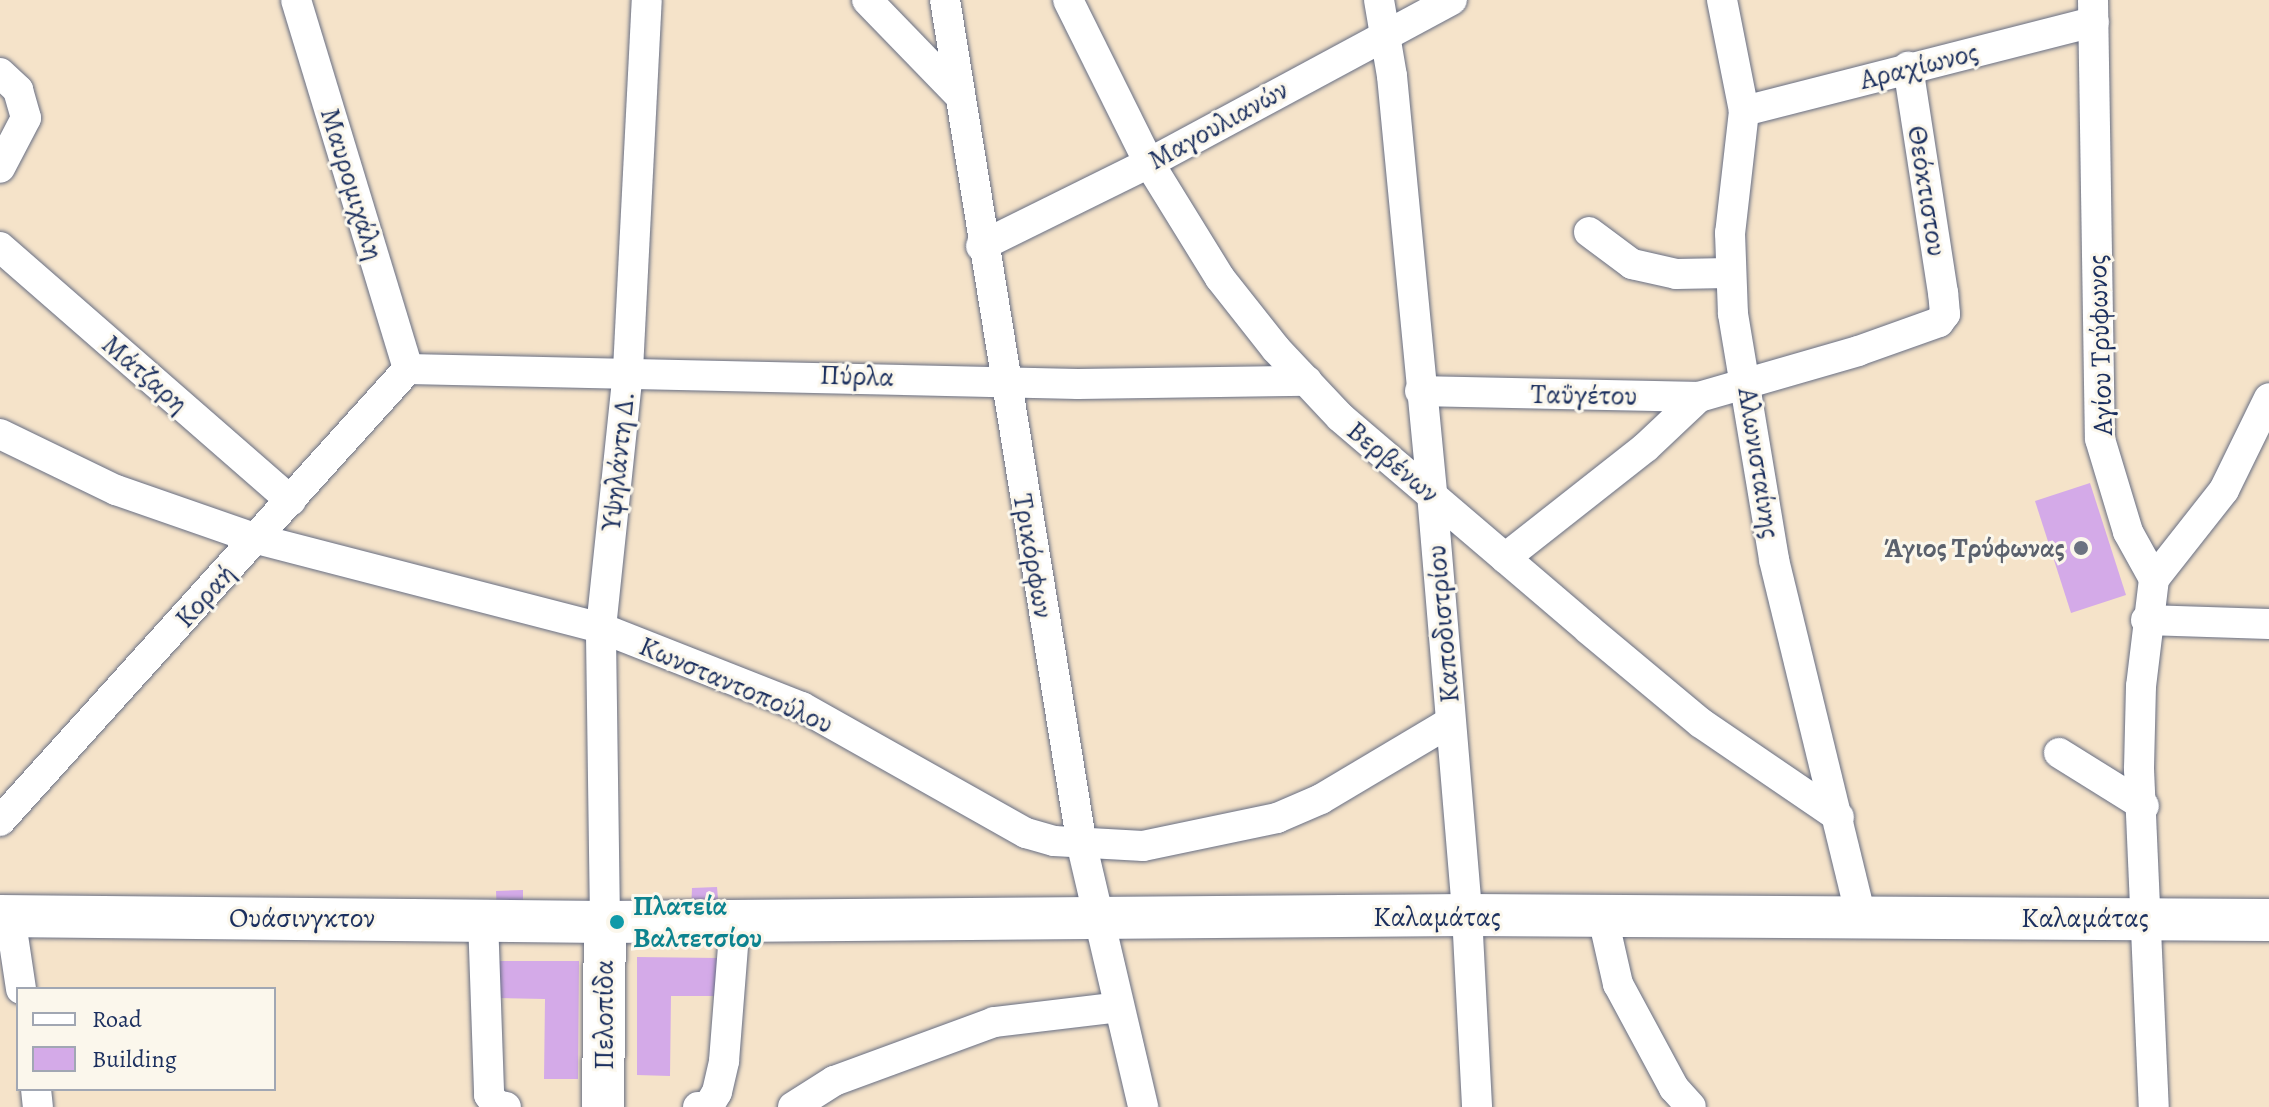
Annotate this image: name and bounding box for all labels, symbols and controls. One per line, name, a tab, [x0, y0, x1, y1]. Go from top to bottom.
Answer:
street label: Αραχίωνος	[1856, 35, 1982, 97]
street label: Μαγουλιανών	[1142, 73, 1294, 177]
street label: Μαυρομιχάλη	[313, 104, 391, 264]
street label: Θεόκτιστου	[1900, 123, 1954, 259]
street label: Αγίου Τρύφωνος	[2080, 254, 2120, 436]
street label: Μάτζαρη	[95, 328, 195, 420]
street label: Πύρλα	[819, 358, 895, 394]
street label: Ταΰγέτου	[1530, 377, 1638, 413]
street label: Αλωνισταίνης	[1731, 385, 1787, 541]
street label: Υψηλάντη Δ.	[594, 390, 642, 532]
street label: Βερβένων	[1340, 414, 1446, 510]
street label: Τρικόρφων	[1006, 491, 1060, 621]
place label: Άγιος Τρύφωνας	[1883, 531, 2065, 565]
marker: Άγιος Τρύφωνας	[2072, 539, 2090, 557]
street label: Καποδιστρίου	[1419, 544, 1467, 704]
street label: Κοραή	[168, 557, 242, 635]
street label: Κωνσταντοπούλου	[634, 629, 838, 741]
place label: Πλατεία Βαλτετσίου	[633, 889, 762, 955]
street label: Καλαμάτας	[1373, 900, 1501, 934]
street label: Ουάσινγκτον	[229, 901, 375, 935]
street label: Καλαμάτας	[2021, 901, 2149, 935]
marker: Πλατεία Βαλτετσίου	[608, 913, 626, 931]
street label: Πελοπίδα	[587, 960, 621, 1070]
legend	[16, 987, 276, 1091]
text: Road	[92, 1003, 142, 1035]
text: Building	[92, 1043, 177, 1075]

